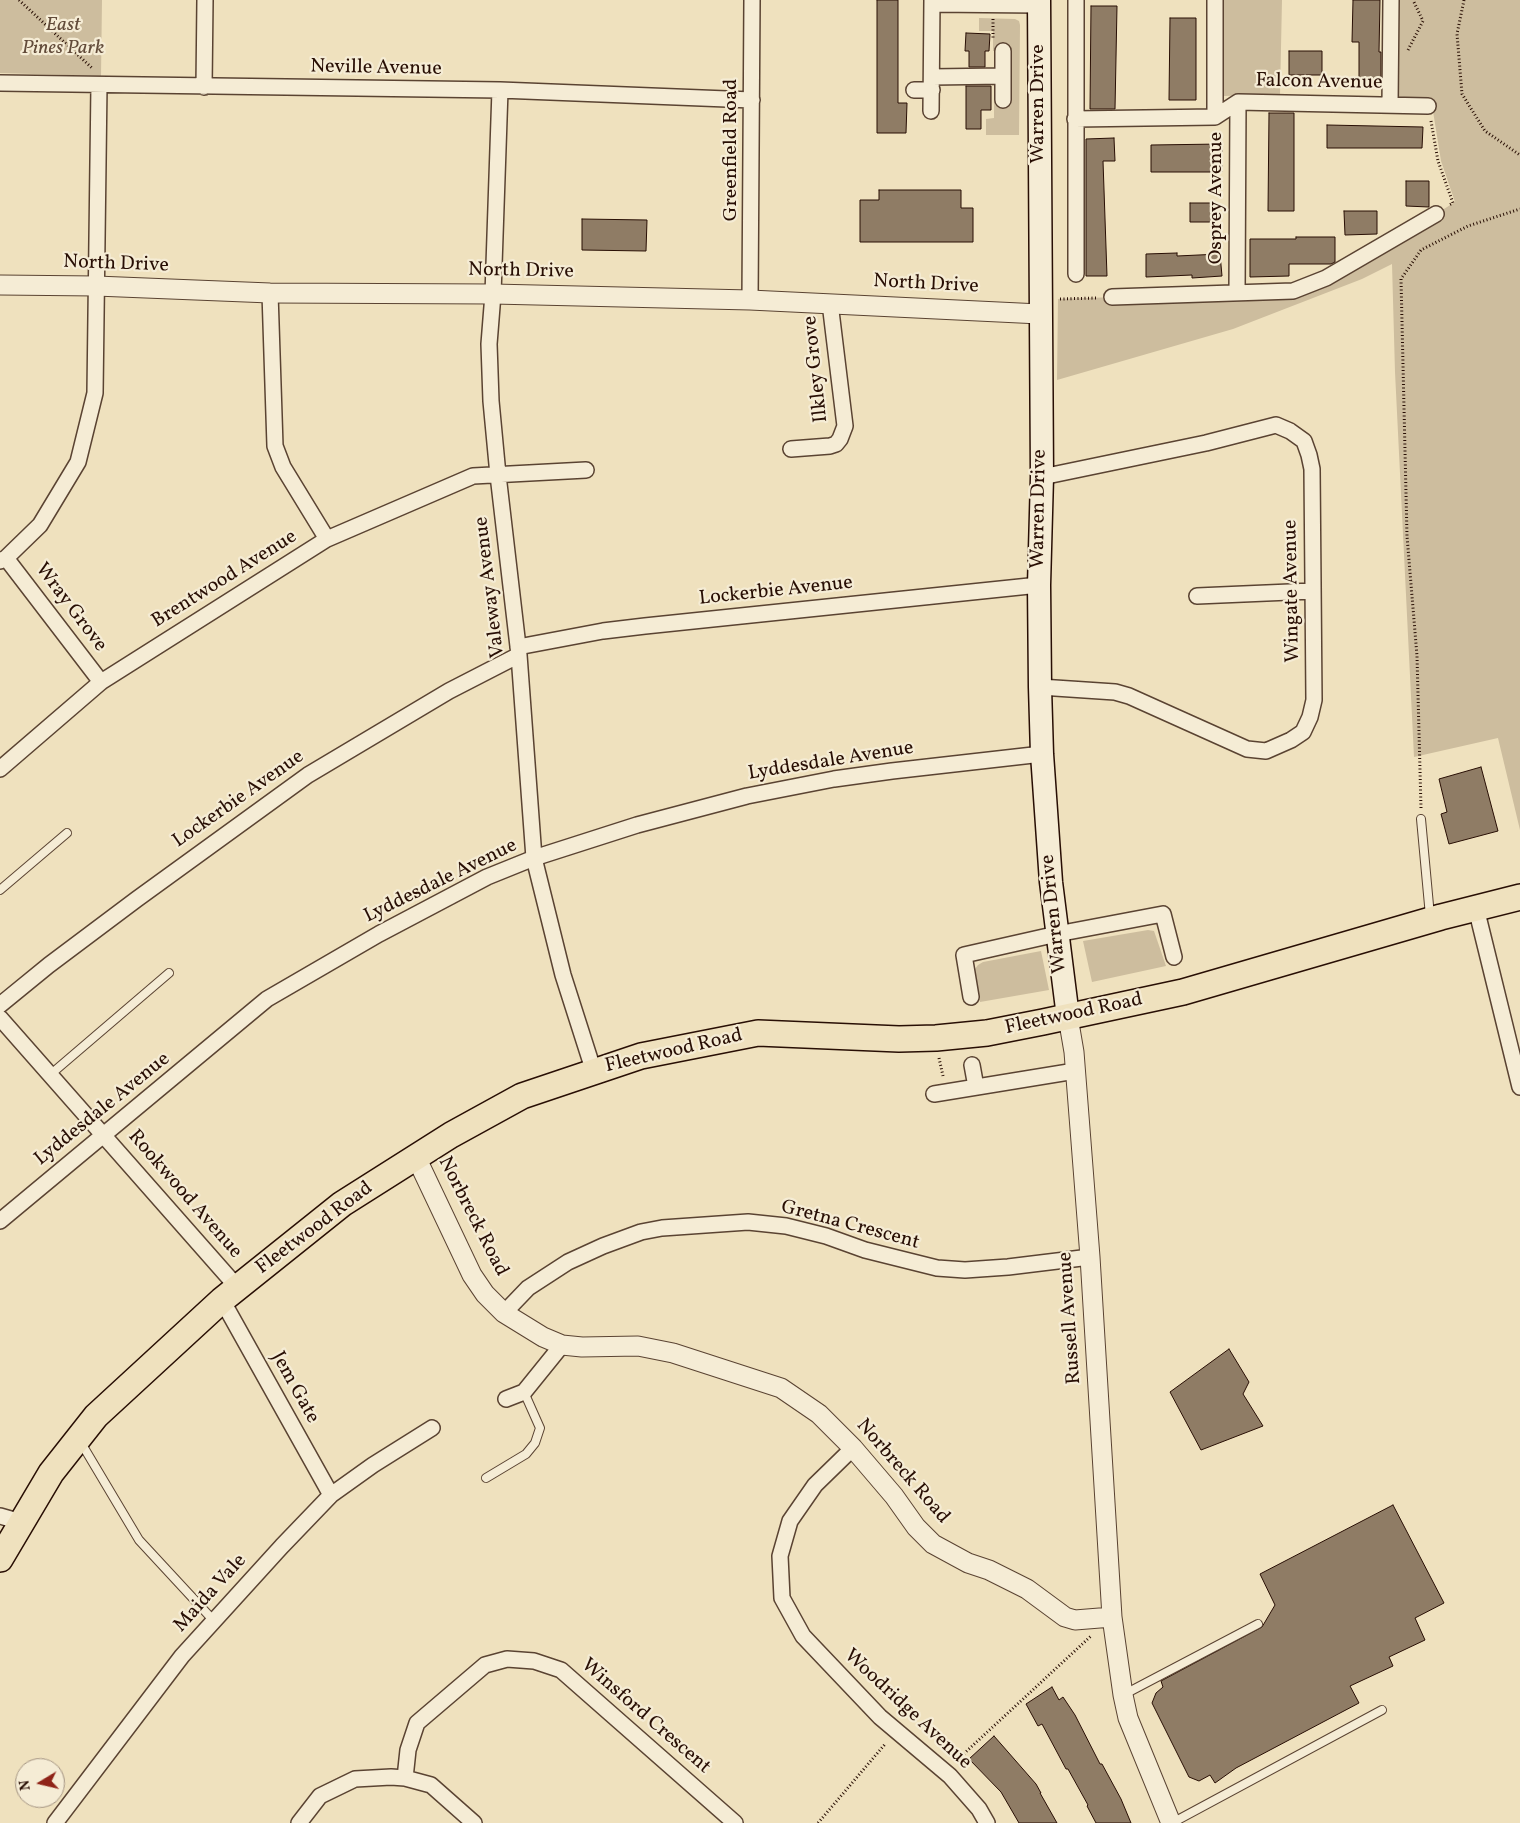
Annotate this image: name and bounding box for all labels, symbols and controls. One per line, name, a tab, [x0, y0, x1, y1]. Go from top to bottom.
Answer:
park label: East Pines Park	[22, 14, 104, 61]
street label: Warren Drive	[1027, 44, 1051, 164]
street label: Neville Avenue	[310, 56, 442, 82]
street label: Falcon Avenue	[1255, 70, 1383, 96]
street label: Greenfield Road	[720, 79, 744, 221]
street label: Osprey Avenue	[1205, 132, 1229, 264]
street label: North Drive	[63, 251, 169, 279]
street label: North Drive	[468, 259, 574, 285]
street label: North Drive	[873, 270, 979, 300]
street label: Ilkley Grove	[799, 314, 835, 424]
street label: Warren Drive	[1027, 449, 1053, 569]
street label: Valeway Avenue	[470, 515, 512, 659]
street label: Wingate Avenue	[1280, 519, 1306, 663]
street label: Brentwood Avenue	[148, 526, 302, 634]
street label: Wray Grove	[29, 559, 111, 657]
street label: Lockerbie Avenue	[698, 572, 854, 612]
street label: Lyddesdale Avenue	[747, 737, 915, 787]
street label: Lockerbie Avenue	[169, 746, 309, 854]
street label: Lyddesdale Avenue	[361, 835, 521, 929]
street label: Warren Drive	[1037, 853, 1073, 975]
street label: Fleetwood Road	[1003, 989, 1145, 1041]
street label: Fleetwood Road	[603, 1025, 745, 1079]
street label: Lyddesdale Avenue	[31, 1048, 175, 1172]
street label: Rookwood Avenue	[122, 1126, 246, 1264]
street label: Norbreck Road	[432, 1153, 512, 1281]
street label: Fleetwood Road	[252, 1177, 378, 1281]
street label: Gretna Crescent	[778, 1196, 922, 1256]
street label: Russell Avenue	[1054, 1251, 1088, 1385]
street label: Jem Gate	[265, 1348, 323, 1428]
street label: Norbreck Road	[850, 1415, 954, 1529]
street label: Maida Vale	[170, 1550, 252, 1638]
street label: Woodridge Avenue	[838, 1645, 976, 1775]
street label: Winsford Crescent	[575, 1654, 715, 1780]
north arrow	[15, 1758, 65, 1808]
text: N	[16, 1779, 36, 1792]

